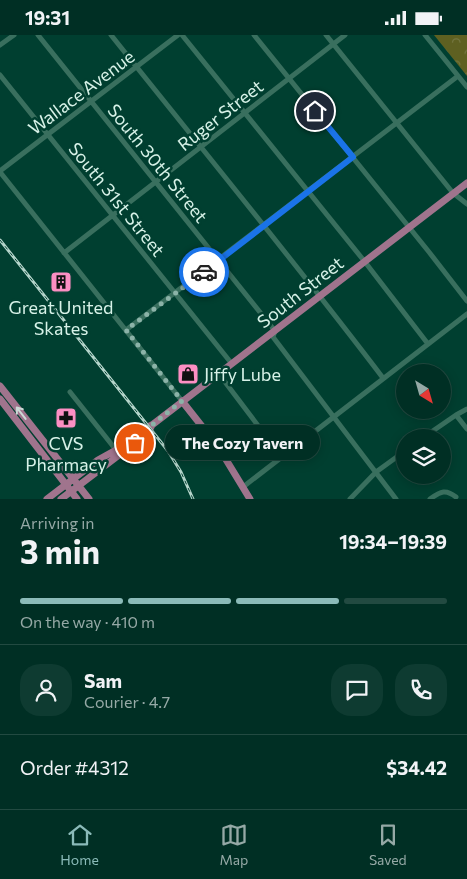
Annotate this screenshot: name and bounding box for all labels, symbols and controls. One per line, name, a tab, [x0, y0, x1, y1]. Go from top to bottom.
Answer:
text: 19:31	[25, 6, 70, 29]
street label: Wallace Avenue	[24, 45, 138, 139]
street label: Ruger Street	[173, 75, 267, 155]
pin	[294, 90, 336, 132]
icon: home	[301, 97, 329, 125]
street label: South 30th Street	[103, 99, 213, 227]
street label: South 31st Street	[64, 138, 170, 260]
courier	[179, 247, 229, 297]
street label: South Street	[252, 252, 348, 332]
icon: car	[190, 258, 218, 286]
building icon: Great United Skates	[49, 270, 73, 294]
place label: Great United Skates	[8, 296, 114, 339]
shop icon: Jiffy Lube	[176, 362, 200, 386]
place label: Jiffy Lube	[204, 363, 281, 385]
north arrow	[396, 364, 451, 419]
map controls	[396, 364, 451, 484]
pharmacy icon: CVS Pharmacy	[54, 406, 78, 430]
one-way arrow	[16, 407, 27, 420]
pin	[114, 422, 156, 464]
callout: The Cozy Tavern	[165, 425, 320, 461]
icon: bag	[121, 429, 149, 457]
button: layers	[396, 429, 451, 484]
place label: CVS Pharmacy	[25, 432, 107, 475]
text: The Cozy Tavern	[182, 433, 303, 452]
text: Arriving in	[20, 513, 94, 532]
text: 19:34–19:39	[339, 530, 447, 553]
text: 3 min	[20, 531, 100, 571]
text: On the way · 410 m	[20, 612, 155, 631]
button: person	[20, 664, 72, 716]
button: chat	[331, 664, 383, 716]
button: phone	[395, 664, 447, 716]
text: Sam	[84, 669, 122, 692]
text: Courier · 4.7	[84, 692, 170, 711]
text: Order #4312	[20, 756, 129, 779]
text: $34.42	[386, 756, 447, 779]
tab: Home	[60, 821, 99, 868]
tab: Map	[219, 821, 248, 868]
tab: Saved	[369, 821, 407, 868]

